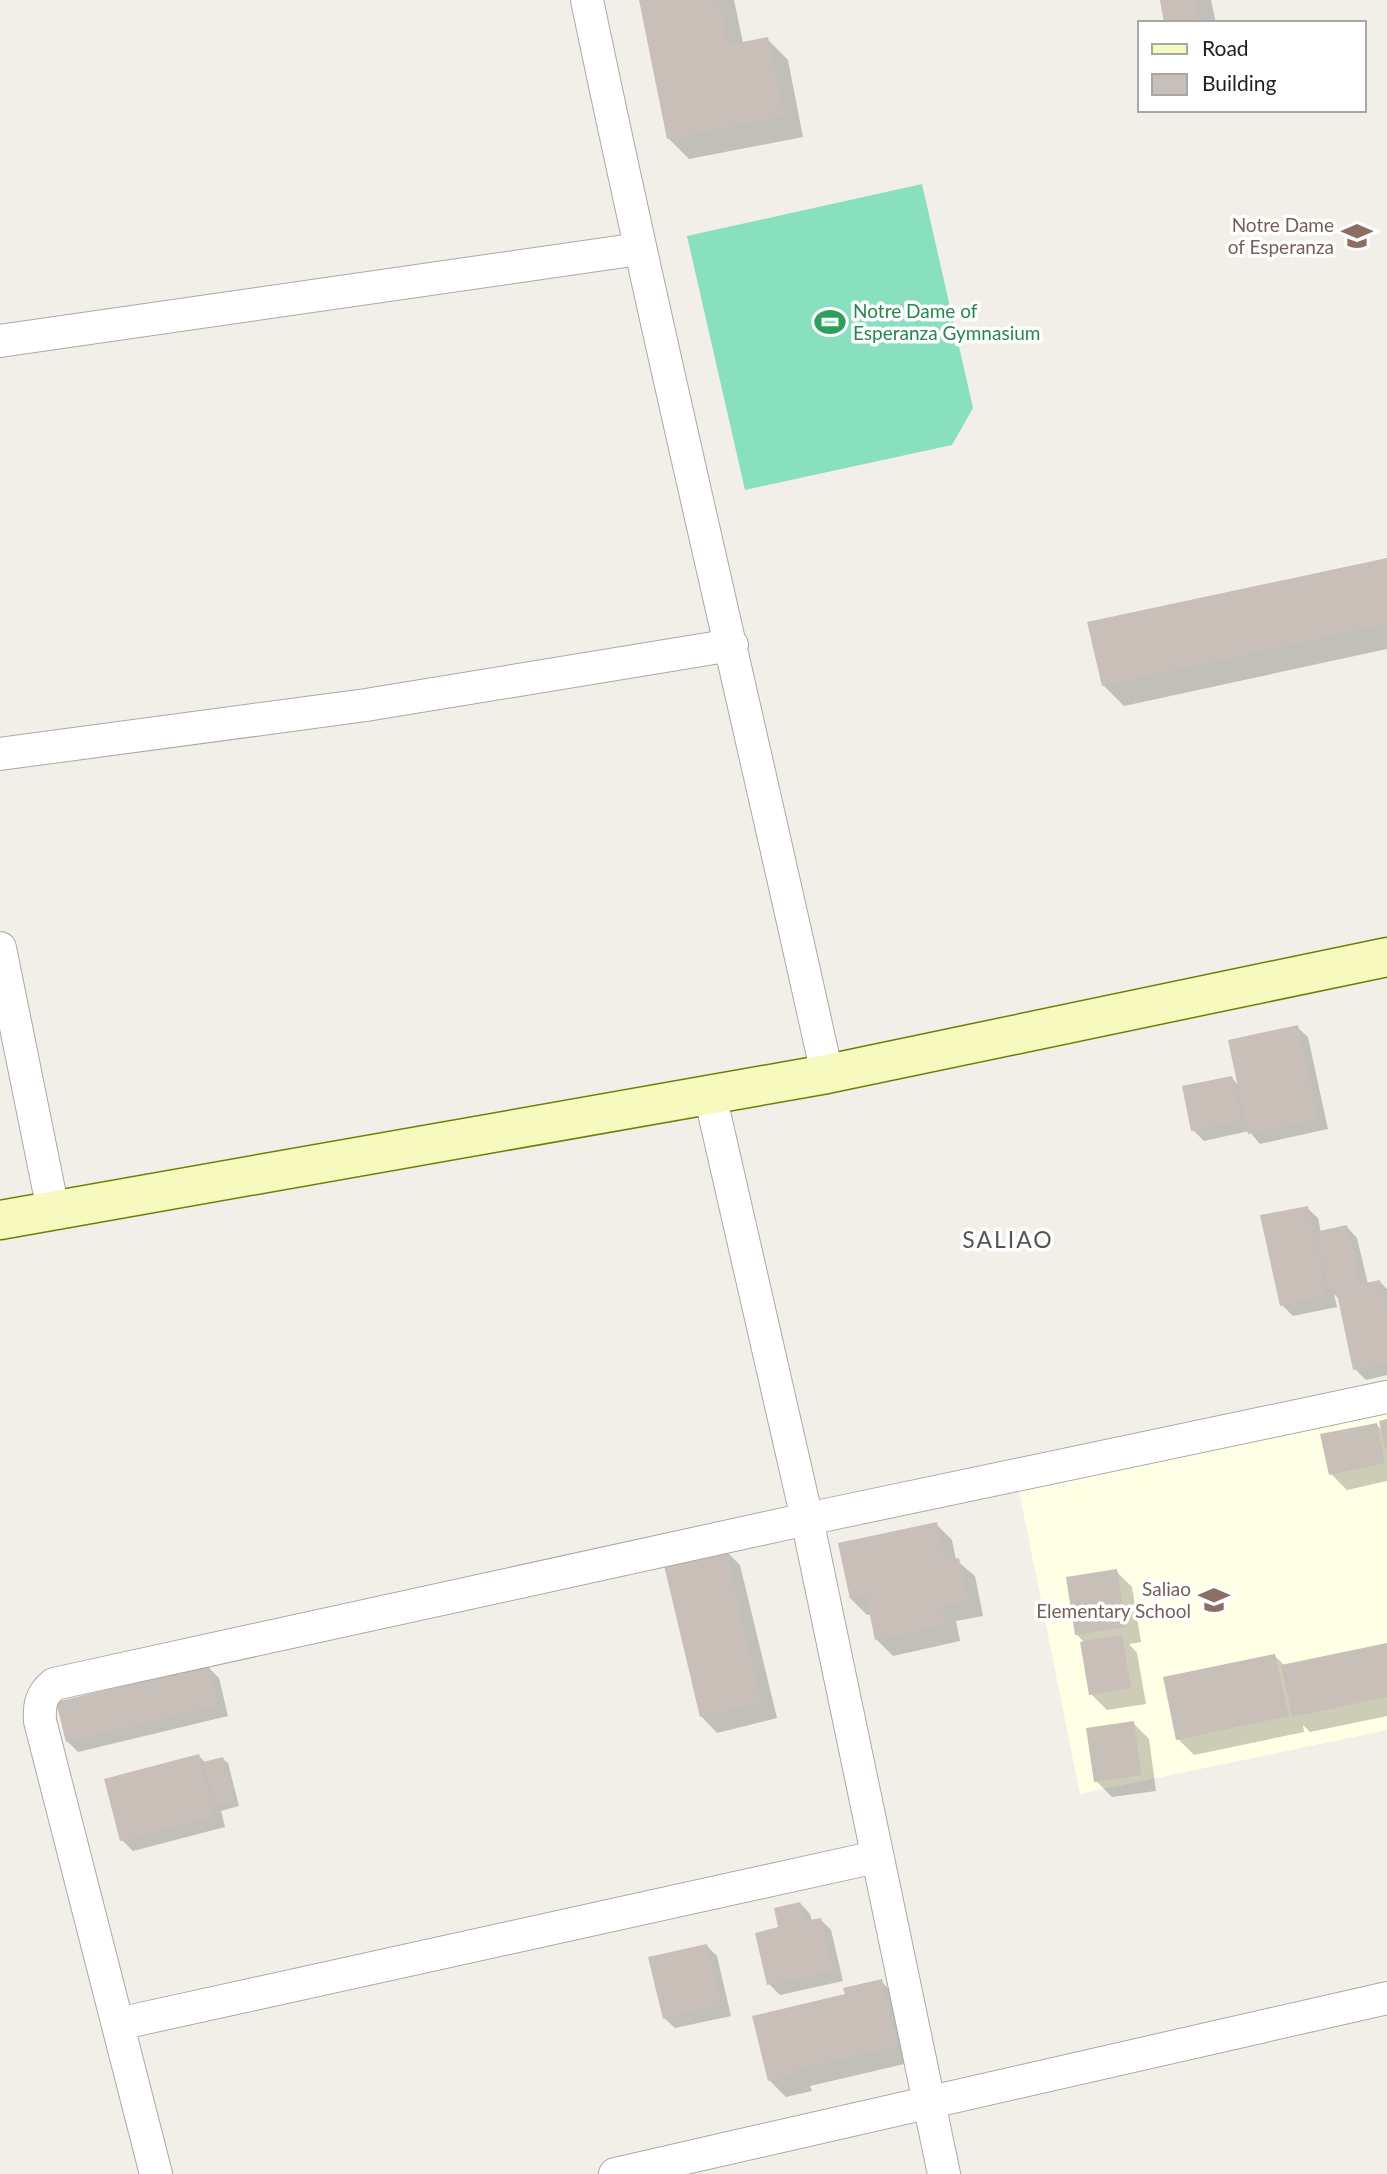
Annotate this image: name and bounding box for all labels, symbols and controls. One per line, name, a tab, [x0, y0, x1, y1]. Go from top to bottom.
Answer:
legend	[1138, 21, 1366, 112]
text: Road	[1202, 35, 1249, 60]
text: Building	[1202, 70, 1277, 95]
place label: Notre Dame of Esperanza	[1228, 213, 1334, 258]
school or university icon: Notre Dame of Esperanza	[1340, 219, 1374, 253]
place label: Notre Dame of Esperanza Gymnasium	[853, 299, 1040, 344]
sports icon: Notre Dame of Esperanza Gymnasium	[813, 305, 847, 339]
district label: SALIAO	[962, 1225, 1054, 1253]
place label: Saliao Elementary School	[1036, 1577, 1191, 1622]
school or university icon: Saliao Elementary School	[1197, 1583, 1231, 1617]

